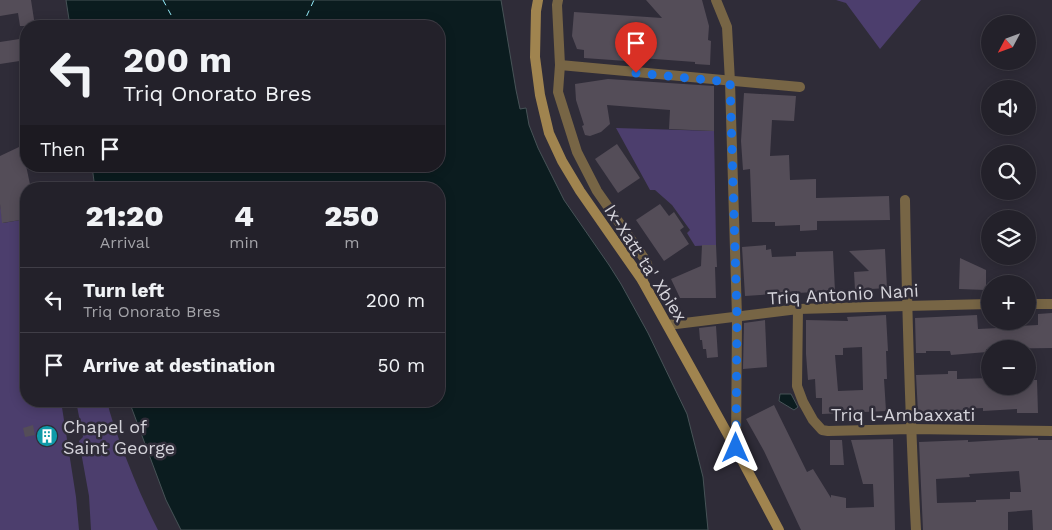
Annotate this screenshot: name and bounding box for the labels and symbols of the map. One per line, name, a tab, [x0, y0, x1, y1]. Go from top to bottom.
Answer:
north arrow	[981, 15, 1036, 70]
pin	[615, 22, 657, 73]
street label: Ix-Xatt ta' Xbiex	[600, 200, 692, 326]
street label: Triq Antonio Nani	[767, 280, 919, 308]
street label: Triq l-Ambaxxati	[831, 404, 975, 425]
place label: Chapel of Saint George	[63, 416, 175, 458]
position arrow	[709, 421, 761, 473]
building icon: Chapel of Saint George	[35, 424, 59, 448]

